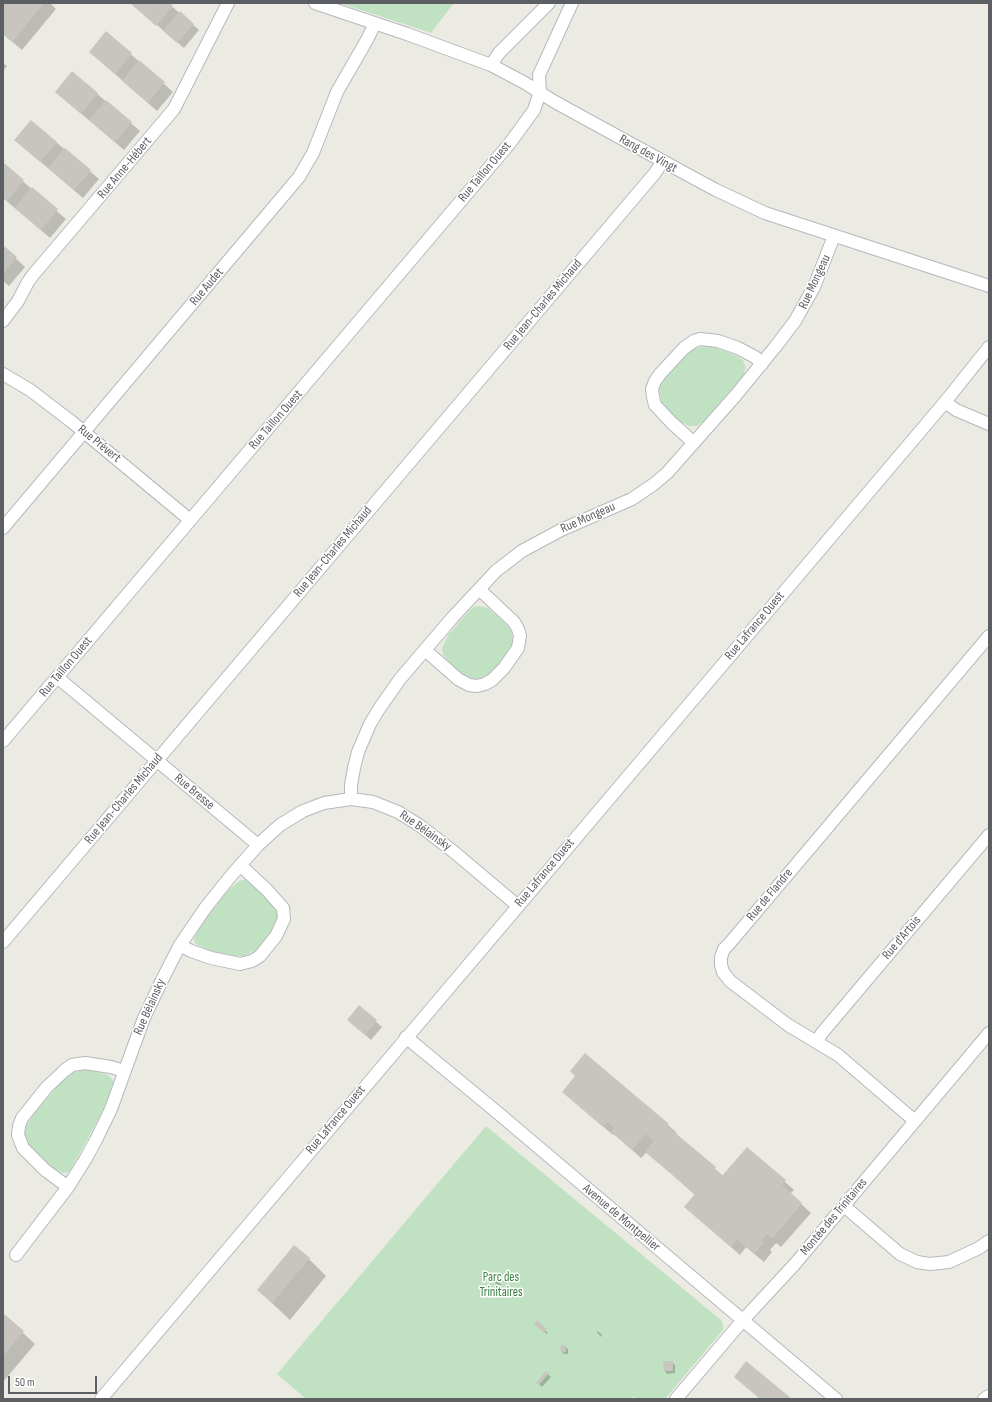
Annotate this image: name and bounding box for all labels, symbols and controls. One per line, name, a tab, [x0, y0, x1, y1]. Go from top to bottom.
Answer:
street label: Rang des Vingt	[616, 132, 680, 176]
street label: Rue Anne-Hébert	[95, 134, 155, 202]
street label: Rue Taillon Ouest	[455, 139, 515, 205]
street label: Rue Mongeau	[796, 252, 834, 312]
street label: Rue Jean-Charles Michaud	[500, 256, 586, 354]
street label: Rue Audet	[187, 265, 227, 309]
street label: Rue Taillon Ouest	[246, 387, 306, 453]
street label: Rue Prévert	[74, 422, 124, 466]
street label: Rue Mongeau	[558, 499, 618, 537]
street label: Rue Jean-Charles Michaud	[290, 503, 376, 601]
street label: Rue Lafrance Ouest	[722, 589, 788, 663]
street label: Rue Taillon Ouest	[36, 634, 96, 700]
street label: Rue Jean-Charles Michaud	[81, 750, 167, 848]
street label: Rue Bresse	[171, 771, 217, 813]
street label: Rue Bélainsky	[396, 807, 454, 855]
street label: Rue Lafrance Ouest	[512, 836, 578, 910]
street label: Rue de Flandre	[744, 866, 796, 924]
street label: Rue d'Artois	[879, 913, 925, 963]
street label: Rue Bélainsky	[131, 977, 169, 1037]
street label: Rue Lafrance Ouest	[303, 1083, 369, 1157]
street label: Montée des Trinitaires	[797, 1175, 871, 1259]
street label: Avenue de Montpellier	[579, 1181, 663, 1255]
park label: Parc des Trinitaires	[479, 1270, 523, 1301]
scale bar	[10, 1368, 99, 1394]
text: 50 m	[15, 1375, 35, 1390]

